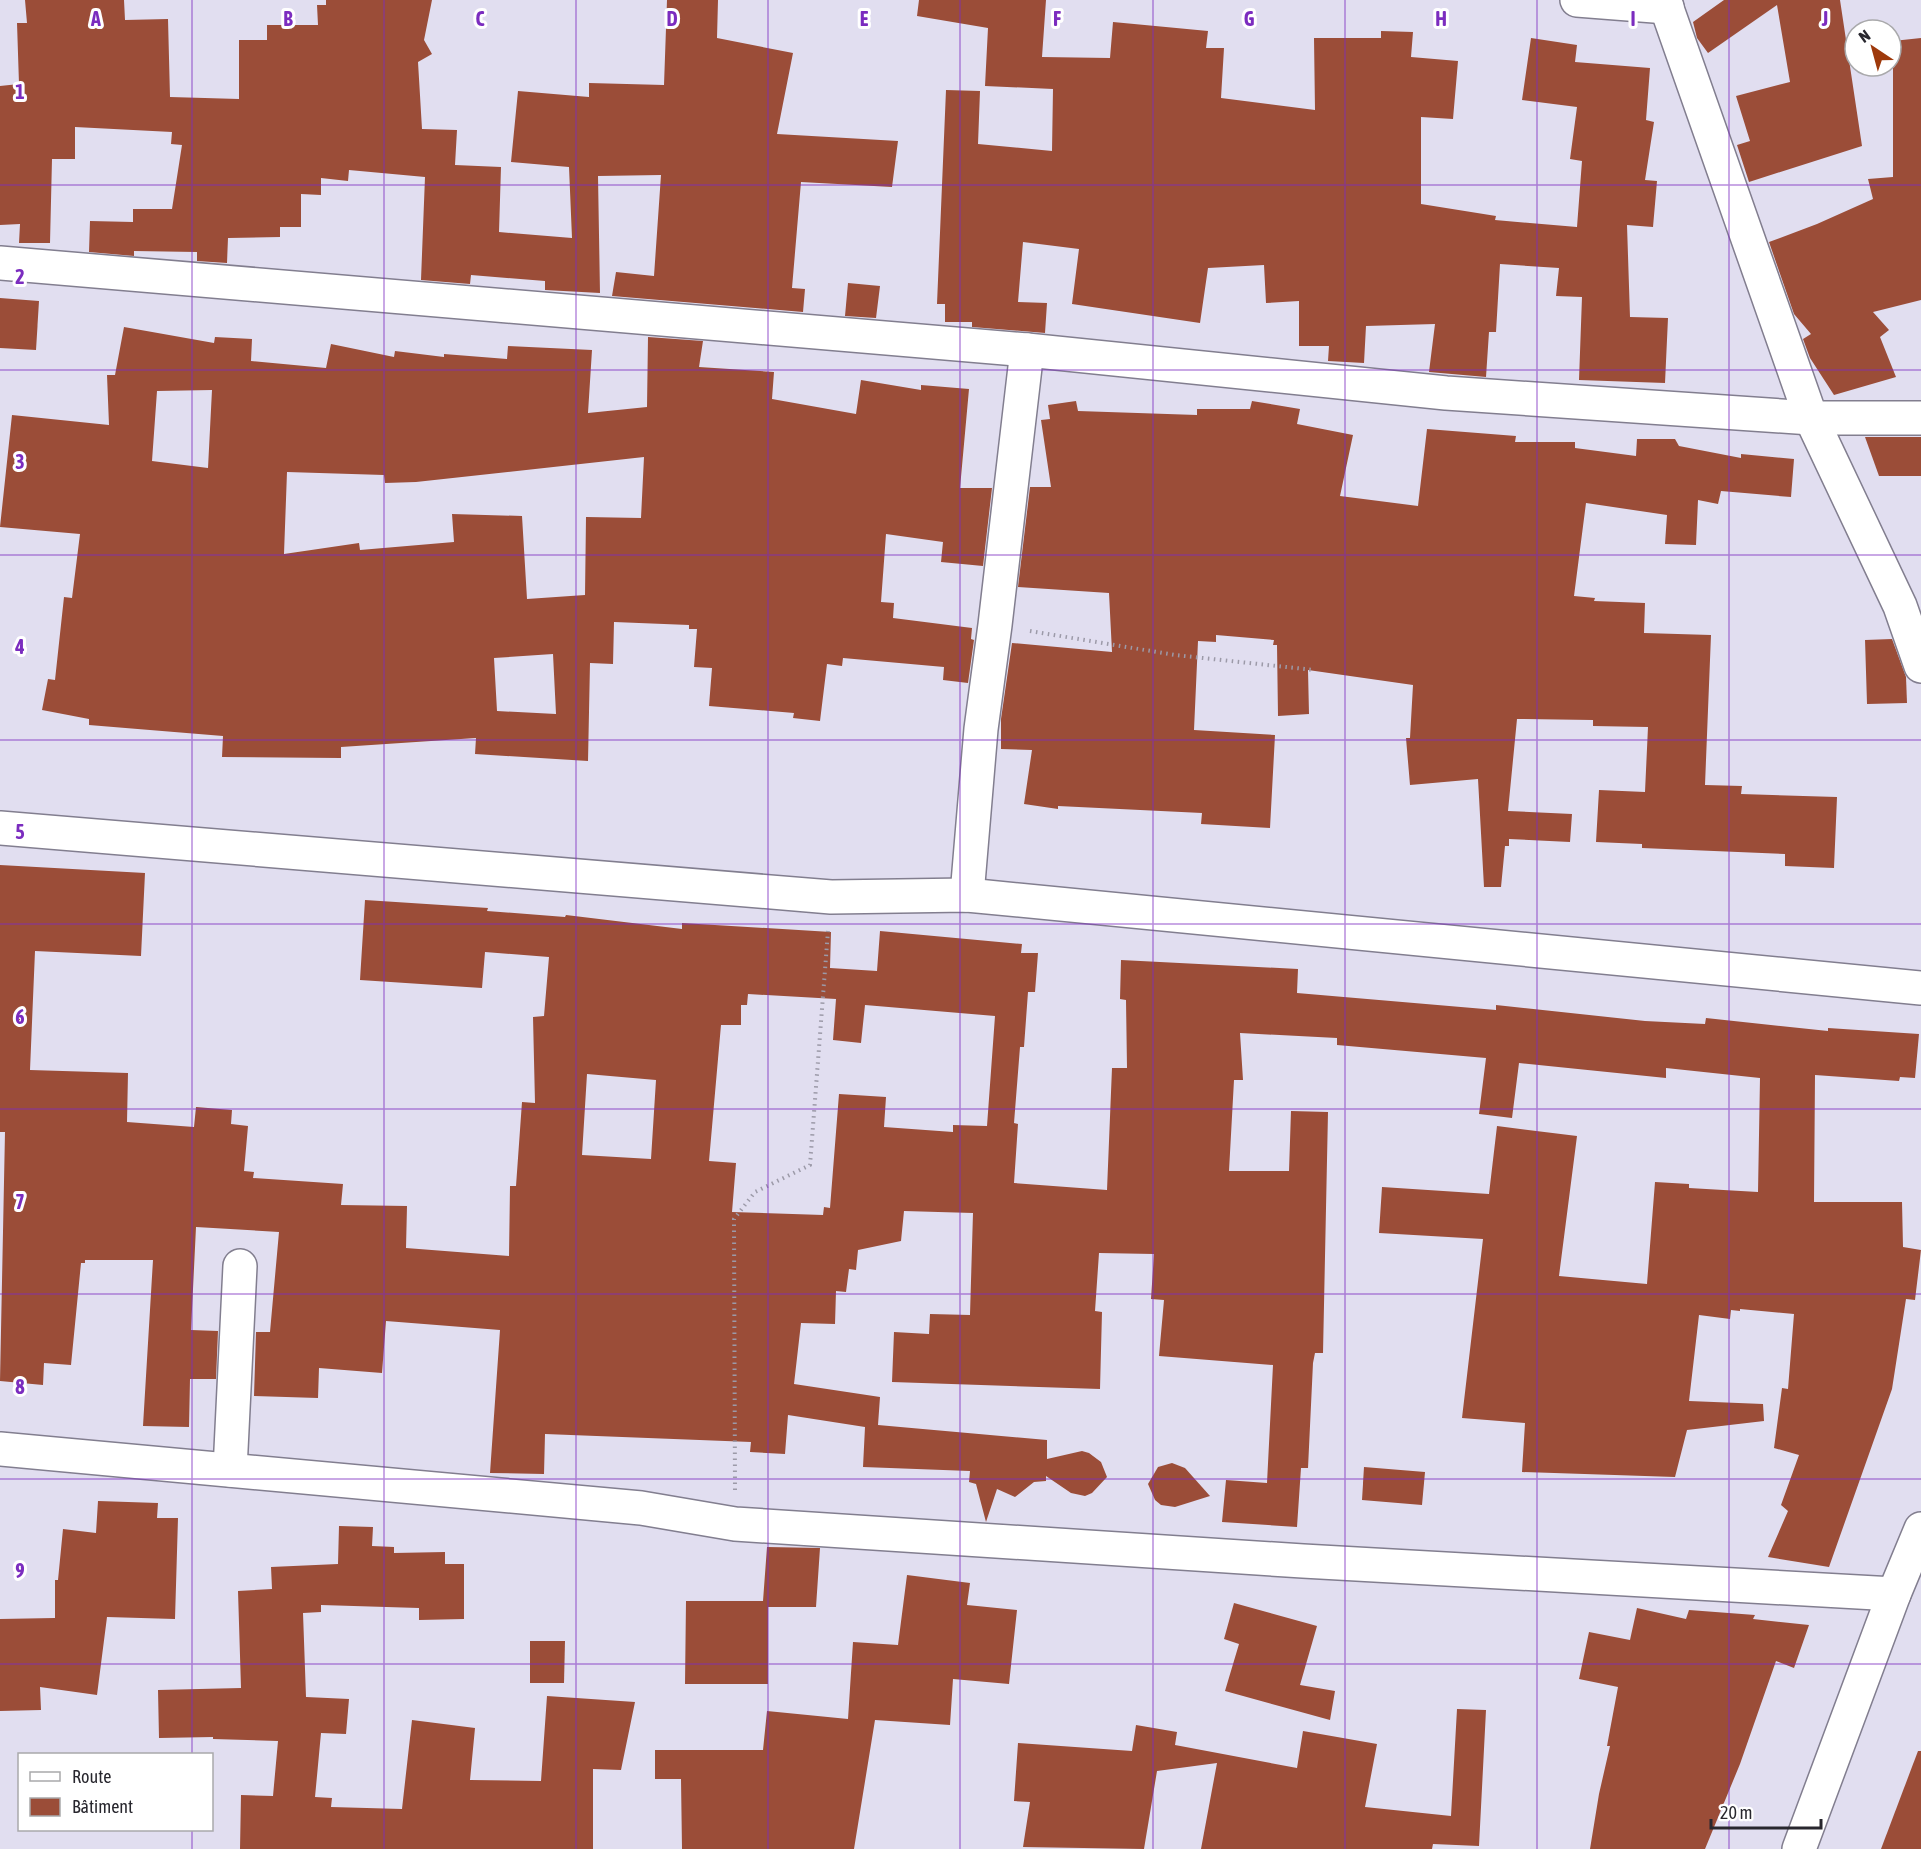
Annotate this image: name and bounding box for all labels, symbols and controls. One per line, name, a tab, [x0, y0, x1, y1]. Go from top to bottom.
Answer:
text: A	[90, 7, 101, 30]
text: B	[283, 7, 293, 30]
text: C	[476, 7, 485, 30]
text: D	[666, 7, 678, 30]
text: E	[860, 7, 869, 30]
text: F	[1053, 7, 1061, 30]
text: G	[1244, 7, 1255, 30]
text: H	[1435, 7, 1447, 30]
text: I	[1630, 7, 1636, 30]
text: J	[1821, 7, 1828, 30]
north arrow	[1843, 18, 1903, 78]
text: N	[1855, 26, 1873, 46]
text: 1	[15, 80, 25, 103]
text: 2	[15, 265, 25, 288]
text: 3	[15, 450, 25, 473]
text: 4	[14, 635, 25, 658]
text: 5	[15, 820, 25, 843]
text: 6	[15, 1005, 25, 1028]
text: 7	[15, 1190, 25, 1213]
text: 8	[15, 1375, 25, 1398]
text: 9	[15, 1559, 25, 1582]
legend	[18, 1753, 213, 1831]
text: Route	[72, 1766, 111, 1787]
scale bar	[1711, 1792, 1820, 1830]
text: Bâtiment	[72, 1796, 133, 1817]
text: 20 m	[1720, 1802, 1752, 1823]

